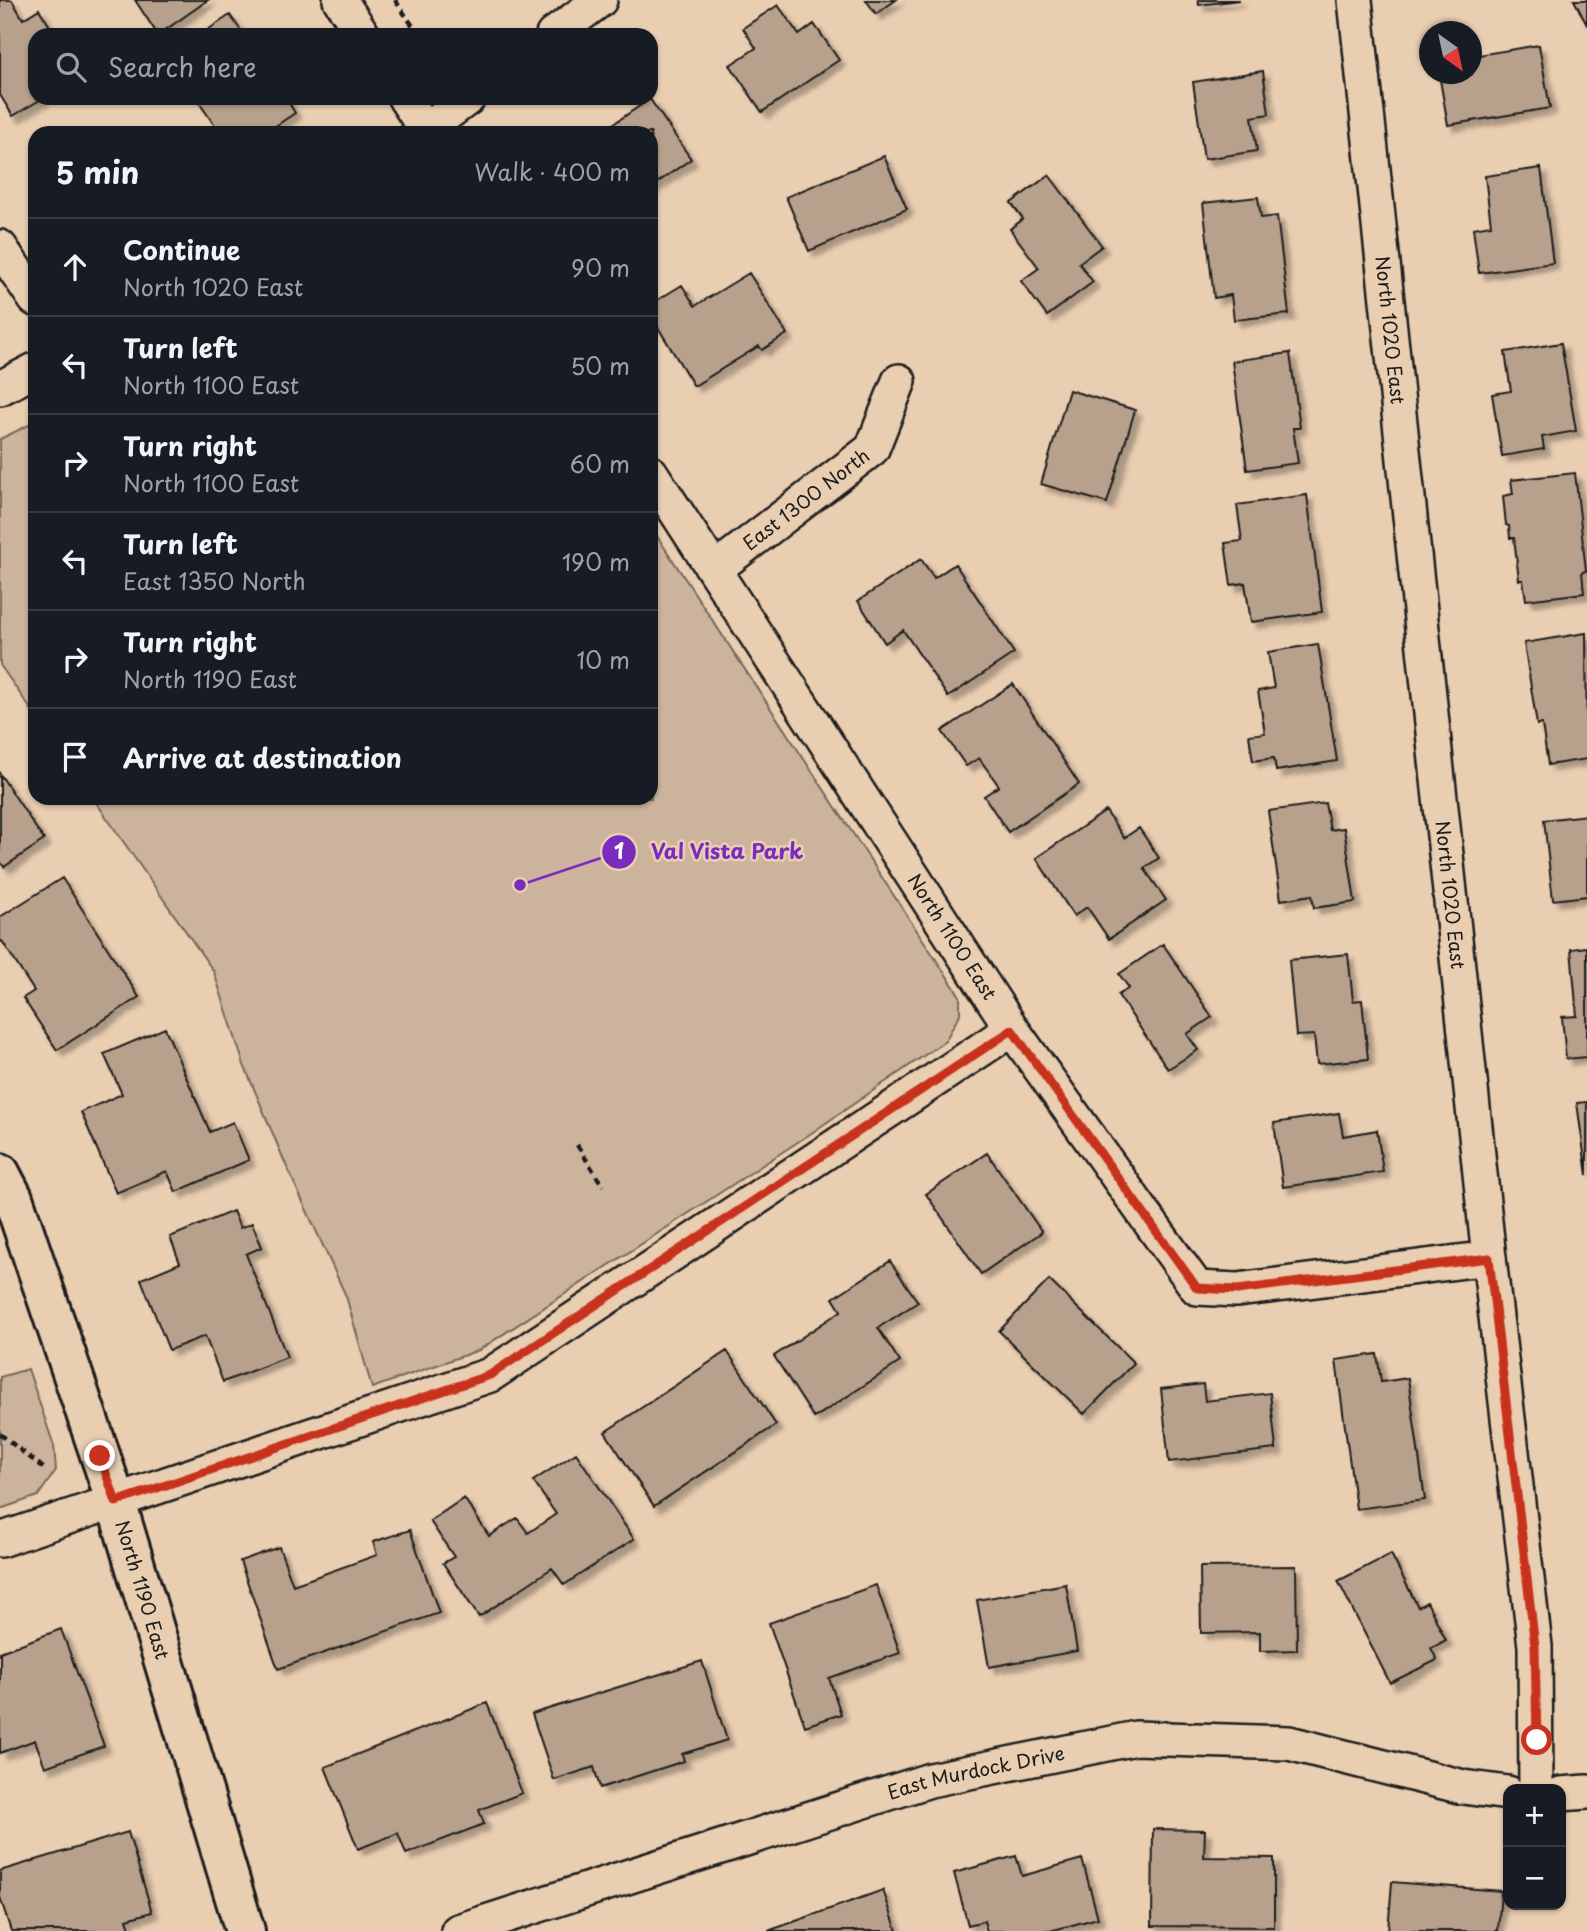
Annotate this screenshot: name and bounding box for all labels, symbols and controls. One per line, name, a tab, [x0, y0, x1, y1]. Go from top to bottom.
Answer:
north arrow	[1419, 21, 1482, 84]
search box	[28, 28, 658, 105]
text: Search here	[108, 47, 257, 86]
icon: search	[52, 48, 90, 86]
text: 5 min	[56, 149, 139, 194]
text: Walk · 400 m	[475, 154, 630, 189]
text: Continue	[123, 230, 240, 269]
icon: ahead	[56, 248, 94, 286]
text: 90 m	[571, 250, 630, 285]
street label: North 1020 East	[1369, 254, 1413, 406]
text: North 1020 East	[123, 269, 303, 304]
text: Turn left	[123, 328, 238, 367]
icon: left	[56, 346, 94, 384]
text: 50 m	[570, 348, 630, 383]
text: North 1100 East	[123, 367, 299, 402]
text: Turn right	[123, 426, 257, 465]
street label: East 1300 North	[736, 441, 875, 556]
icon: right	[56, 444, 94, 482]
text: 60 m	[570, 446, 630, 481]
text: North 1100 East	[123, 465, 299, 500]
text: Turn left	[123, 524, 238, 563]
icon: left	[56, 542, 94, 580]
text: 190 m	[562, 544, 630, 579]
text: East 1350 North	[123, 563, 306, 598]
text: Turn right	[123, 622, 257, 661]
icon: right	[56, 640, 94, 678]
text: 10 m	[576, 642, 630, 677]
text: North 1190 East	[123, 661, 297, 696]
icon: arrive	[56, 738, 94, 776]
text: Arrive at destination	[123, 738, 402, 777]
street label: North 1020 East	[1430, 819, 1473, 971]
callout: Val Vista Park	[602, 831, 818, 873]
text: 1	[614, 834, 624, 866]
text: Val Vista Park	[651, 834, 803, 866]
street label: North 1100 East	[902, 868, 1005, 1005]
route end	[84, 1440, 115, 1471]
street label: North 1190 East	[109, 1517, 178, 1663]
route start	[1521, 1724, 1552, 1755]
street label: East Murdock Drive	[883, 1738, 1067, 1806]
map controls	[1503, 1784, 1566, 1910]
button: +	[1503, 1784, 1566, 1847]
button: −	[1503, 1847, 1566, 1910]

